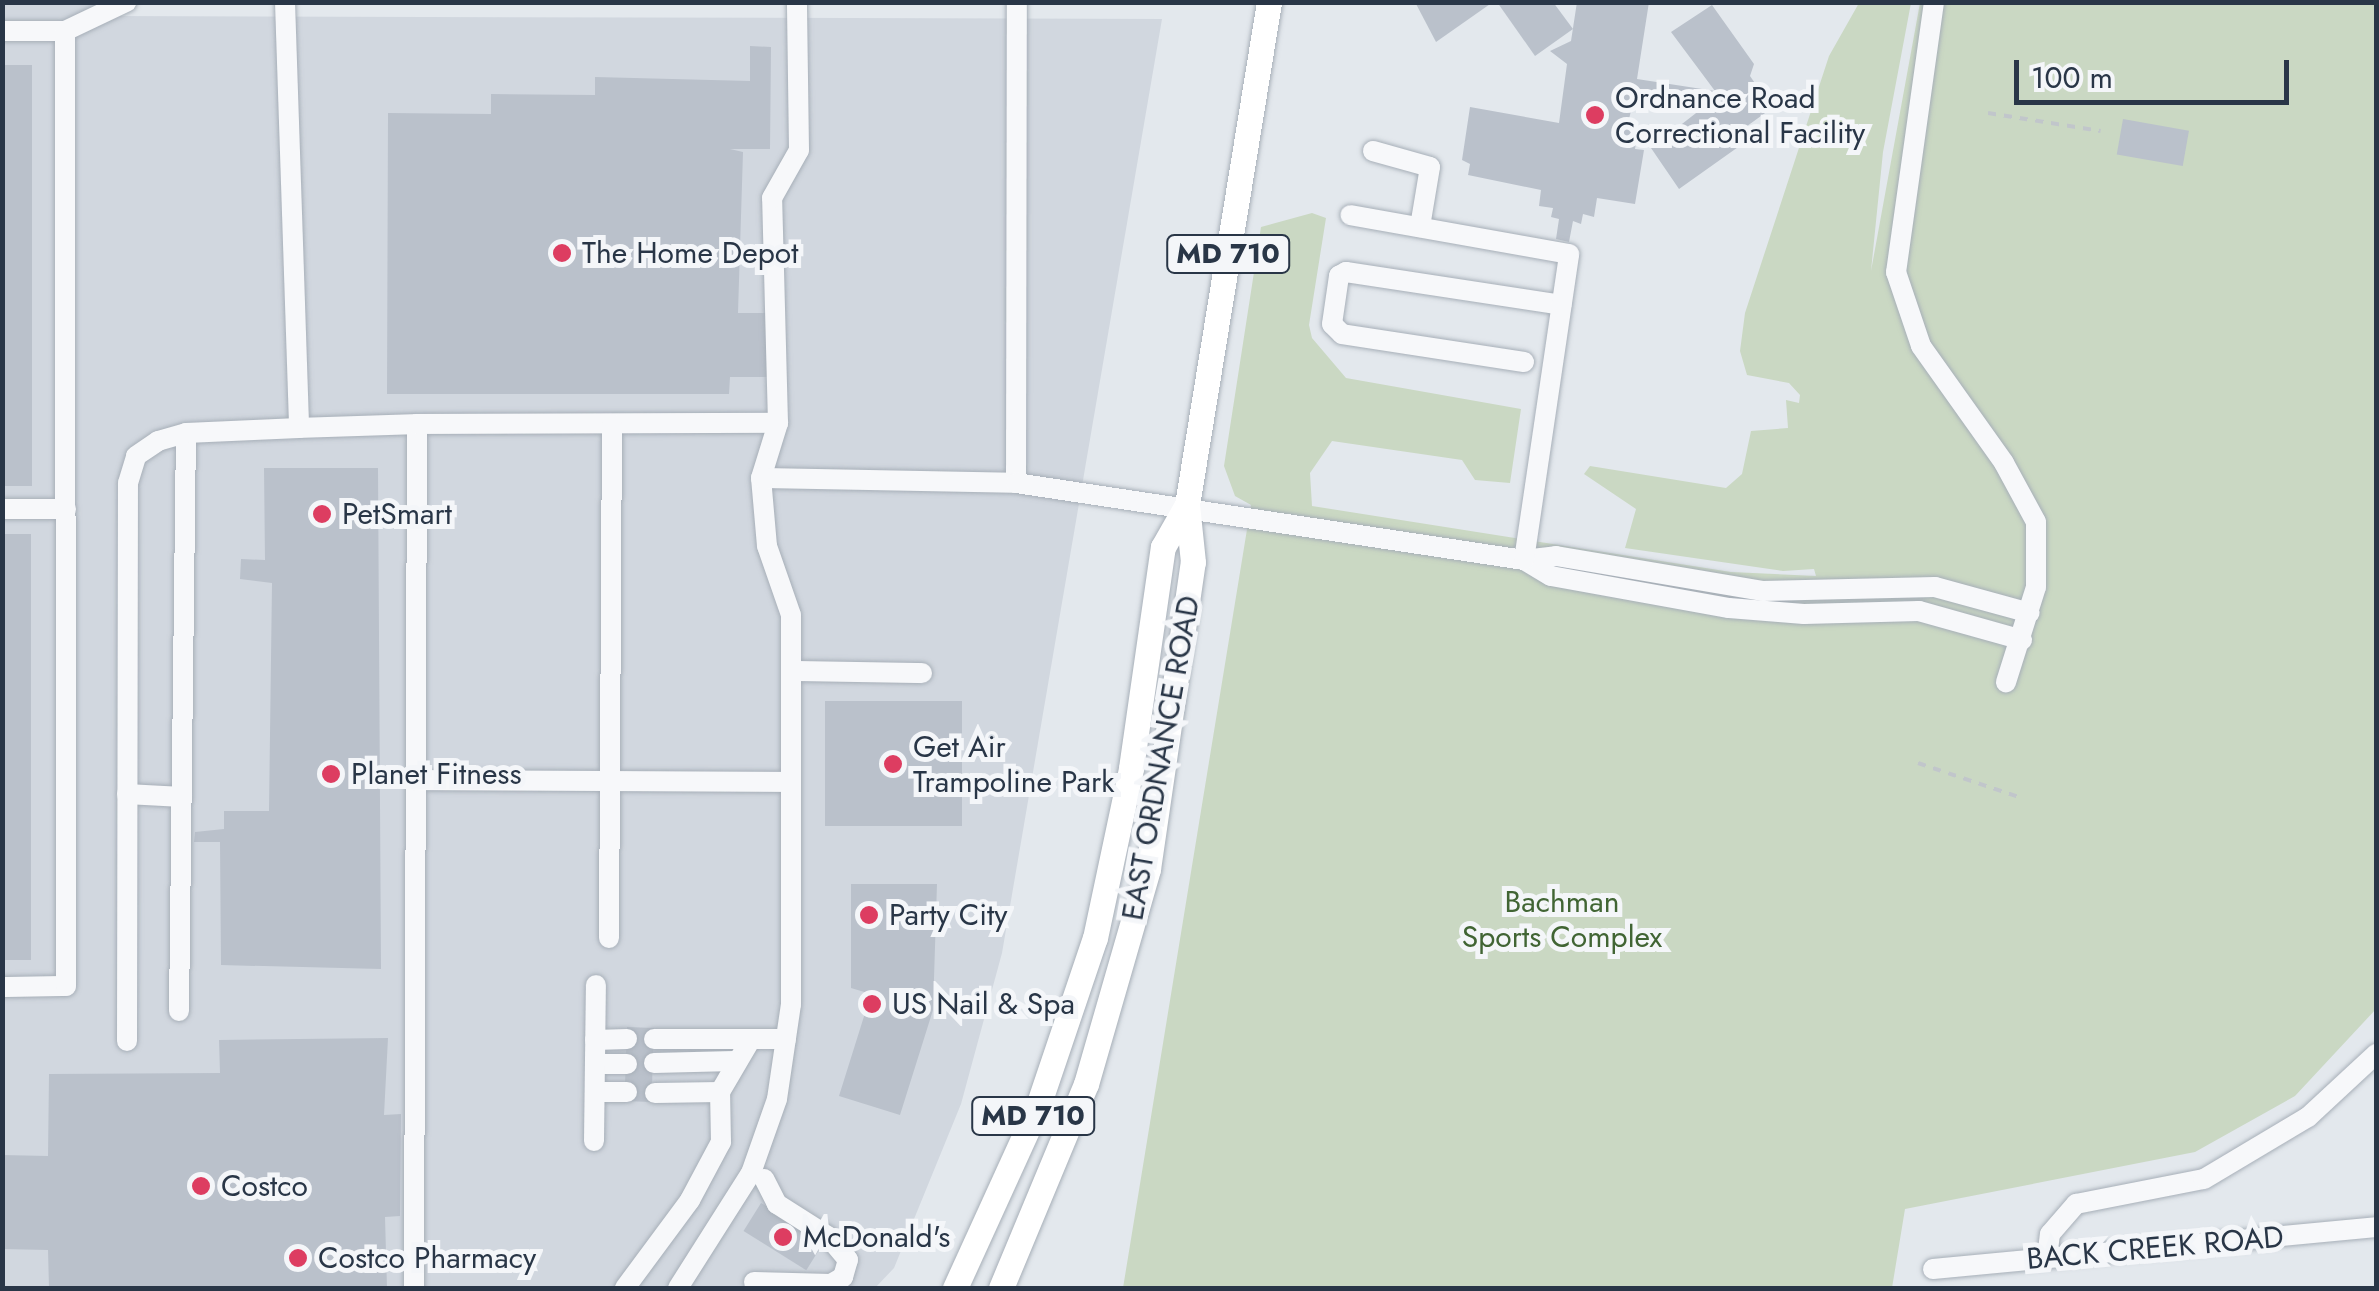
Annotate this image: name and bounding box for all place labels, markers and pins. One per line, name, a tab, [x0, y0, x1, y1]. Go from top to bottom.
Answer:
place label: Ordnance Road Correctional Facility	[1615, 80, 1865, 150]
marker: Ordnance Road Correctional Facility	[1584, 104, 1606, 126]
place label: The Home Depot	[582, 235, 798, 271]
marker: The Home Depot	[551, 242, 573, 264]
place label: PetSmart	[342, 496, 452, 532]
marker: PetSmart	[311, 503, 333, 525]
place label: Get Air Trampoline Park	[913, 729, 1115, 800]
marker: Get Air Trampoline Park	[882, 753, 904, 775]
place label: Planet Fitness	[351, 756, 522, 792]
marker: Planet Fitness	[320, 763, 342, 785]
place label: Party City	[889, 897, 1007, 933]
marker: Party City	[858, 904, 880, 926]
place label: US Nail & Spa	[892, 986, 1075, 1022]
marker: US Nail & Spa	[861, 993, 883, 1015]
place label: Costco	[221, 1168, 308, 1204]
marker: Costco	[190, 1175, 212, 1197]
place label: McDonald's	[803, 1219, 950, 1255]
marker: McDonald's	[772, 1226, 794, 1248]
place label: Costco Pharmacy	[318, 1240, 536, 1276]
marker: Costco Pharmacy	[287, 1247, 309, 1269]

